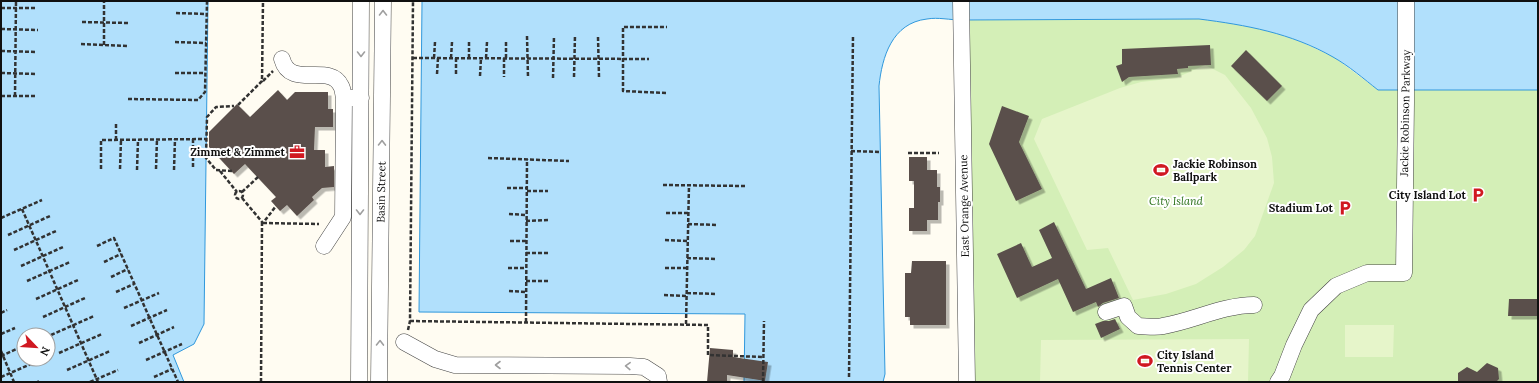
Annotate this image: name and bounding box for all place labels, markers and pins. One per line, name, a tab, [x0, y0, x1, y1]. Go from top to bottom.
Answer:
office icon: Zimmet & Zimmet	[288, 143, 306, 161]
place label: Zimmet & Zimmet	[190, 145, 285, 159]
place label: Jackie Robinson Ballpark	[1173, 157, 1257, 184]
sports icon: Jackie Robinson Ballpark	[1152, 161, 1170, 179]
parking icon: City Island Lot	[1469, 186, 1487, 204]
place label: City Island Lot	[1389, 188, 1466, 202]
parking icon: Stadium Lot	[1336, 199, 1354, 217]
place label: Stadium Lot	[1269, 201, 1333, 215]
place label: City Island Tennis Center	[1157, 348, 1232, 375]
sports icon: City Island Tennis Center	[1136, 352, 1154, 370]

